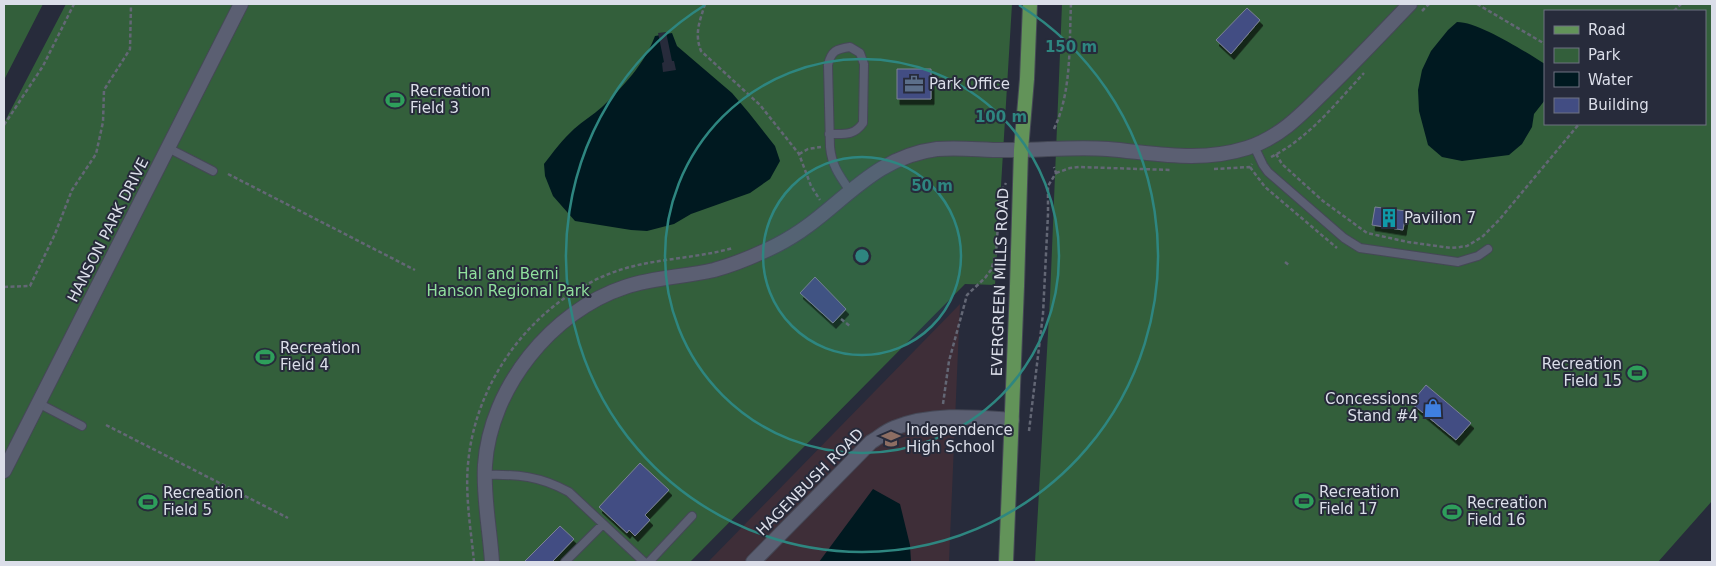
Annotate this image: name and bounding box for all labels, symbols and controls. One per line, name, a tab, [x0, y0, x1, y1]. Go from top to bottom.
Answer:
legend	[1544, 10, 1706, 125]
text: Road	[1588, 21, 1626, 39]
text: 150 m	[1045, 38, 1097, 56]
text: Park	[1588, 46, 1621, 64]
text: Water	[1588, 71, 1633, 89]
office icon: Park Office	[903, 73, 925, 95]
place label: Park Office	[929, 75, 1010, 93]
place label: Recreation Field 3	[410, 82, 490, 117]
sports icon: Recreation Field 3	[384, 89, 406, 111]
text: Building	[1588, 96, 1649, 114]
text: 100 m	[975, 108, 1027, 126]
street label: HANSON PARK DRIVE	[64, 155, 152, 305]
text: 50 m	[911, 177, 953, 195]
street label: EVERGREEN MILLS ROAD	[988, 187, 1012, 377]
building icon: Pavilion 7	[1378, 207, 1400, 229]
place label: Pavilion 7	[1404, 209, 1476, 227]
centre of rings	[853, 247, 871, 265]
park label: Hal and Berni Hanson Regional Park	[426, 265, 590, 300]
place label: Recreation Field 4	[280, 339, 360, 374]
sports icon: Recreation Field 4	[254, 346, 276, 368]
place label: Recreation Field 15	[1542, 355, 1622, 390]
sports icon: Recreation Field 15	[1626, 362, 1648, 384]
place label: Concessions Stand #4	[1325, 390, 1418, 425]
shop icon: Concessions Stand #4	[1422, 397, 1444, 419]
place label: Independence High School	[906, 421, 1013, 456]
street label: HAGENBUSH ROAD	[753, 425, 867, 539]
school or university icon: Independence High School	[880, 428, 902, 450]
place label: Recreation Field 17	[1319, 483, 1399, 518]
place label: Recreation Field 5	[163, 484, 243, 519]
sports icon: Recreation Field 17	[1293, 490, 1315, 512]
sports icon: Recreation Field 5	[137, 491, 159, 513]
place label: Recreation Field 16	[1467, 494, 1547, 529]
sports icon: Recreation Field 16	[1441, 501, 1463, 523]

